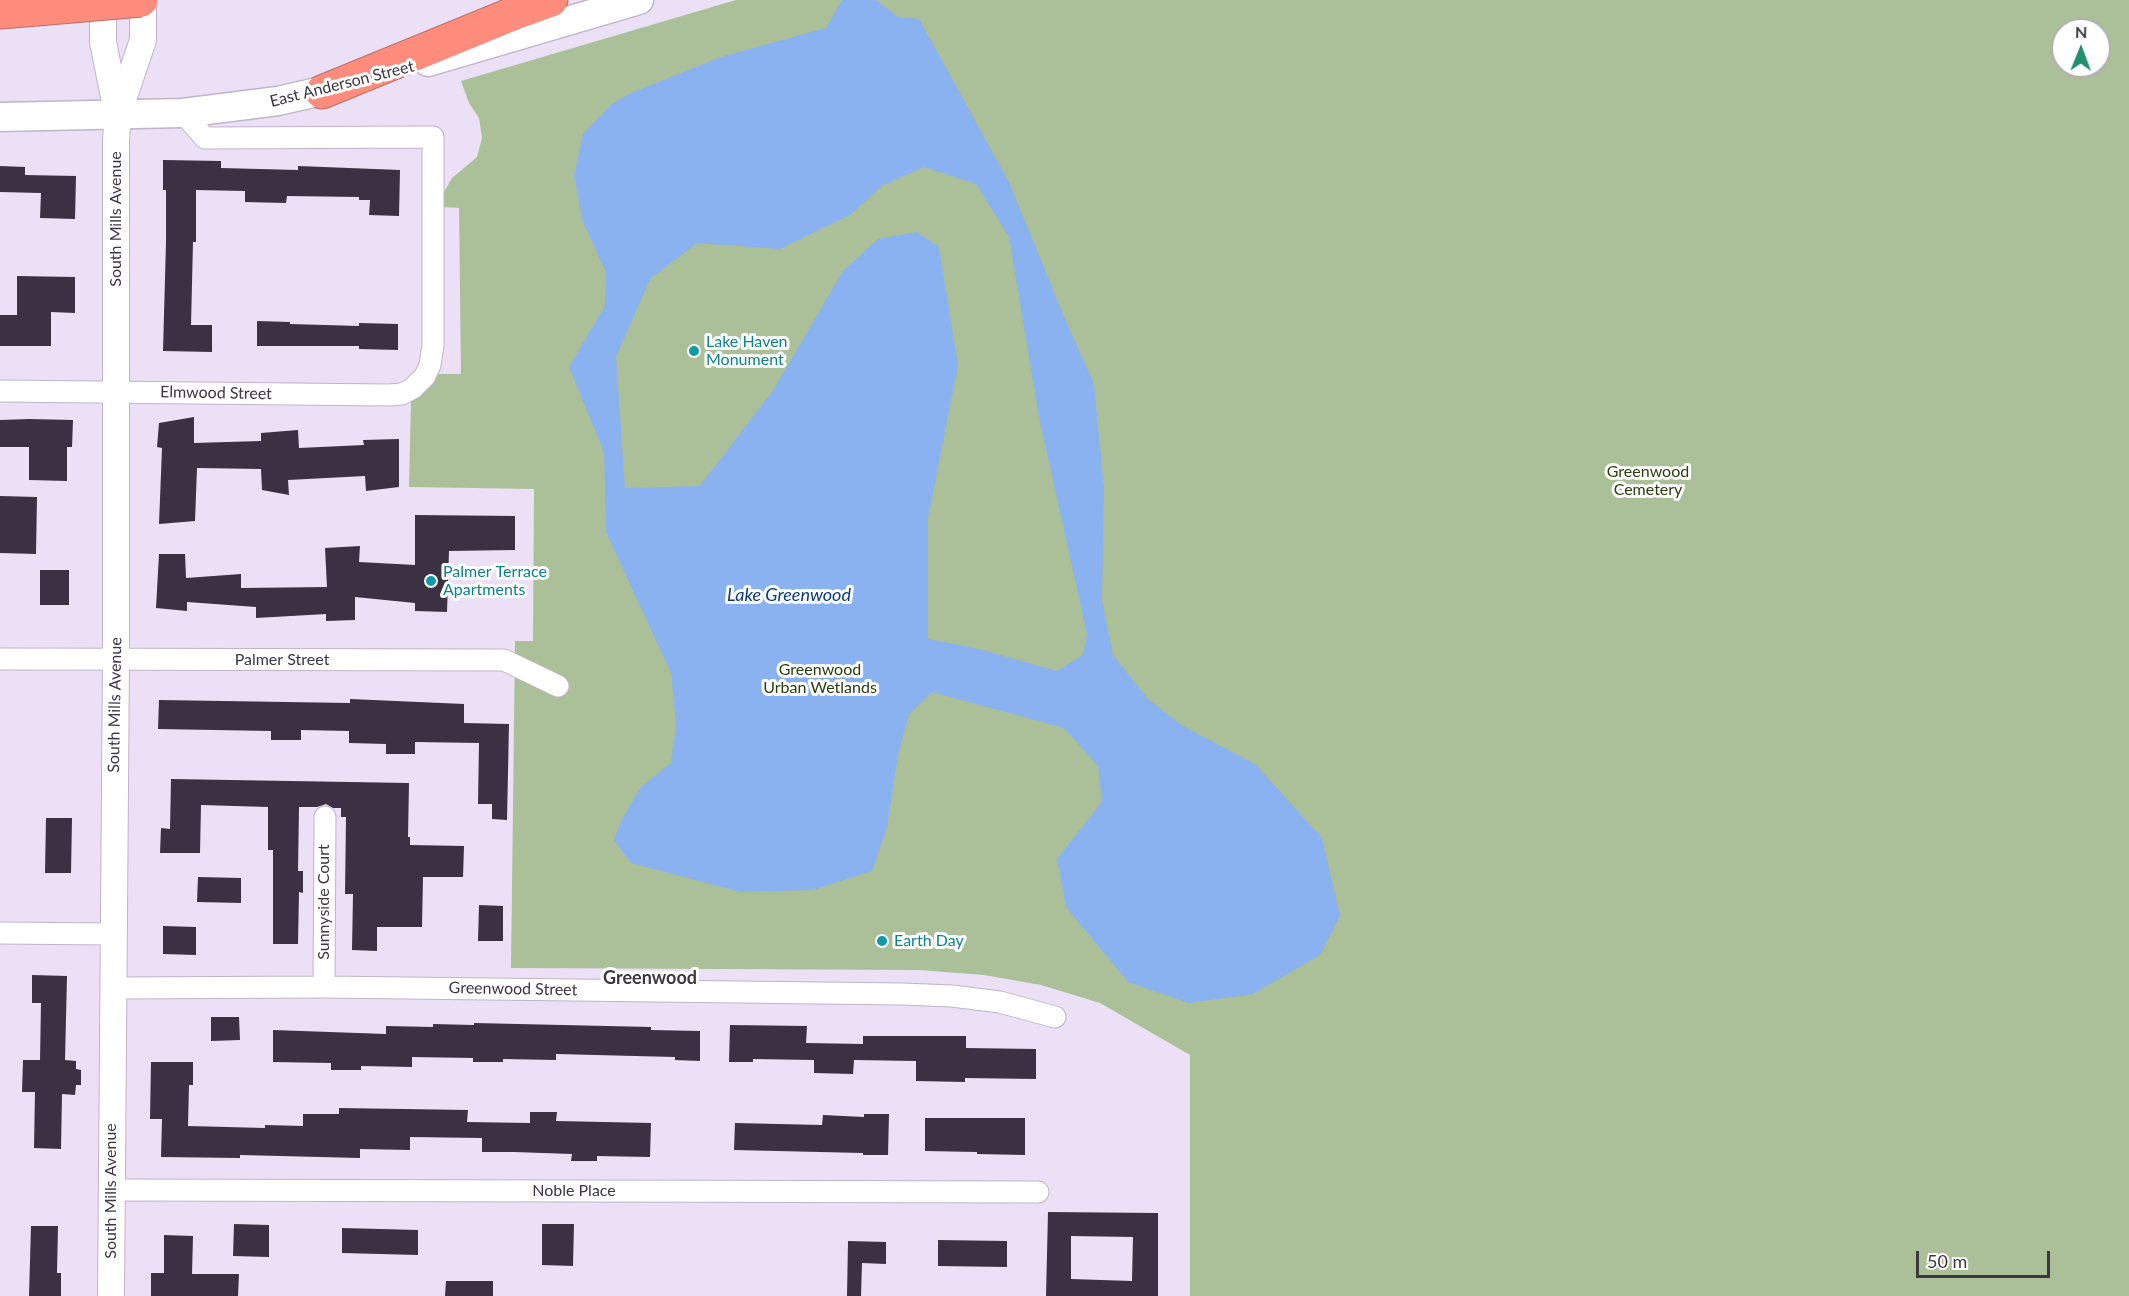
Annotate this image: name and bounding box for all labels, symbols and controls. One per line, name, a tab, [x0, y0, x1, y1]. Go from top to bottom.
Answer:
north arrow	[2051, 18, 2111, 78]
text: N	[2075, 22, 2088, 41]
street label: East Anderson Street	[268, 57, 416, 111]
street label: South Mills Avenue	[106, 151, 126, 287]
place label: Lake Haven Monument	[706, 332, 788, 370]
marker: Lake Haven Monument	[687, 344, 701, 358]
street label: Elmwood Street	[160, 382, 272, 404]
park label: Greenwood Cemetery	[1607, 462, 1689, 500]
place label: Palmer Terrace Apartments	[443, 562, 547, 600]
marker: Palmer Terrace Apartments	[424, 574, 438, 588]
water label: Lake Greenwood	[727, 584, 851, 606]
street label: South Mills Avenue	[104, 637, 126, 773]
street label: Palmer Street	[235, 650, 329, 670]
park label: Greenwood Urban Wetlands	[763, 660, 877, 698]
street label: Sunnyside Court	[314, 844, 334, 960]
place label: Earth Day	[894, 931, 964, 951]
marker: Earth Day	[875, 934, 889, 948]
district label: Greenwood	[603, 967, 697, 989]
street label: Greenwood Street	[449, 978, 577, 1000]
street label: South Mills Avenue	[101, 1123, 121, 1259]
street label: Noble Place	[532, 1181, 616, 1201]
scale bar	[1919, 1239, 2052, 1277]
text: 50 m	[1927, 1250, 1967, 1272]

